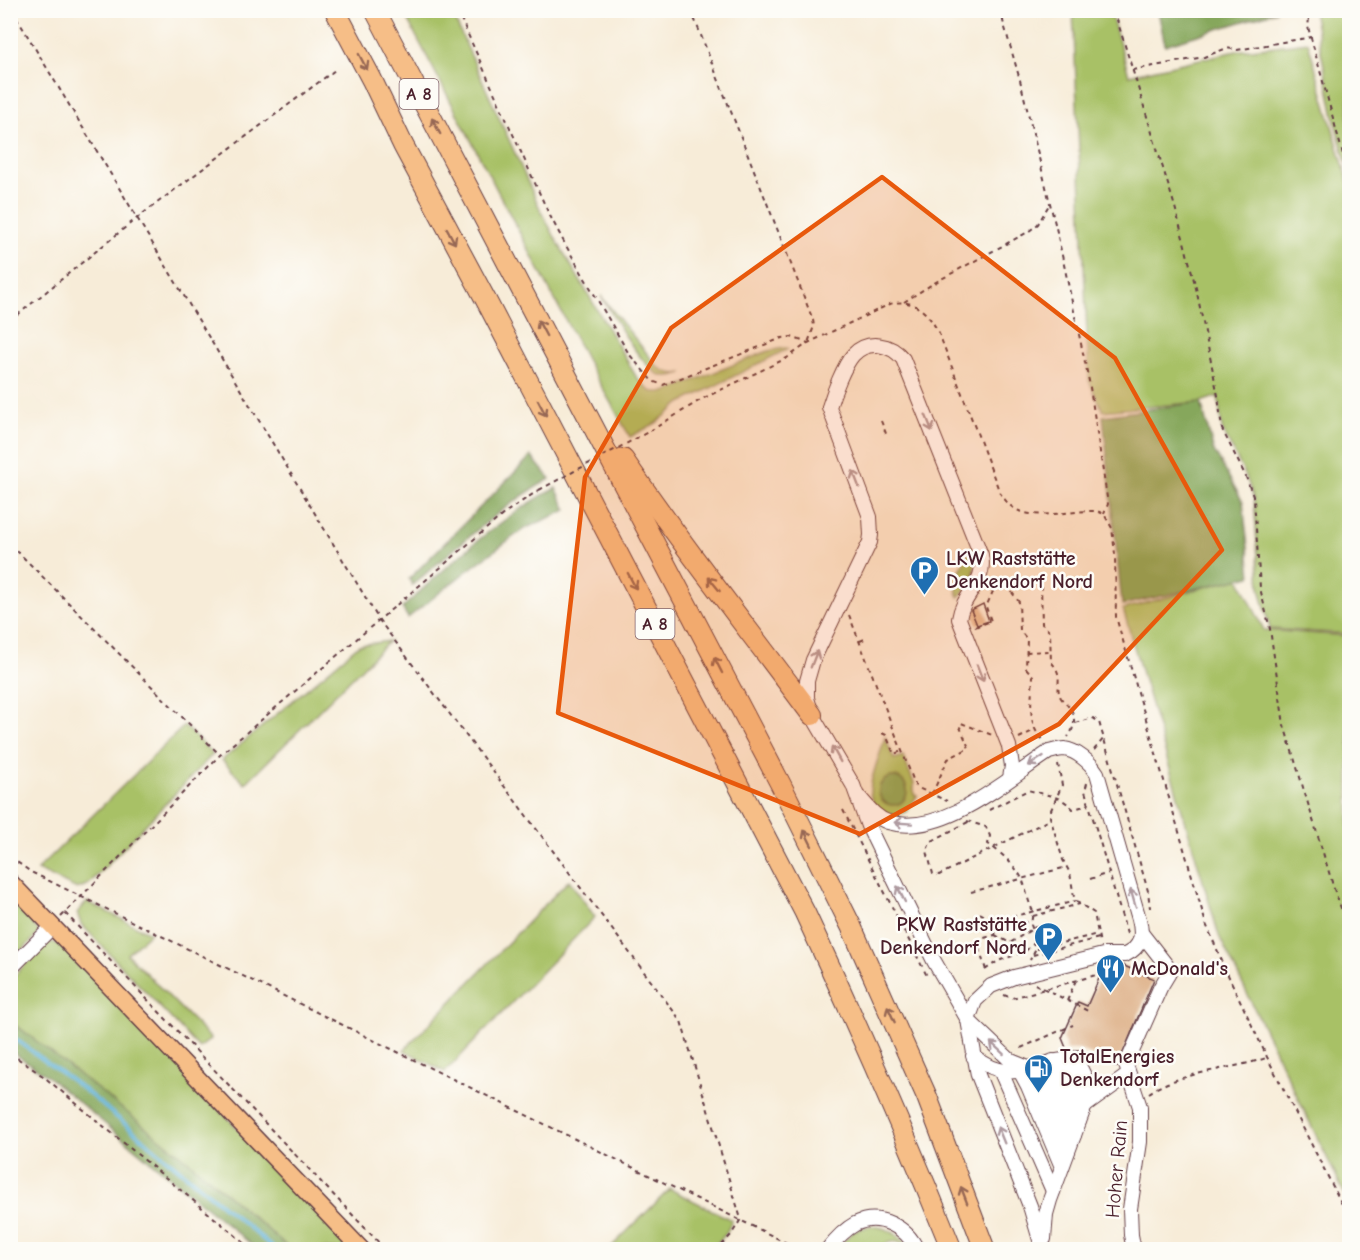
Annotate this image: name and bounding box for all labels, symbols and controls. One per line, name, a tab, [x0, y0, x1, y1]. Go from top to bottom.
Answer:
one-way arrow	[357, 53, 369, 70]
road number: A 8	[400, 79, 438, 109]
one-way arrow	[430, 118, 442, 135]
one-way arrow	[445, 227, 457, 244]
one-way arrow	[536, 320, 548, 337]
one-way arrow	[537, 399, 548, 417]
one-way arrow	[924, 413, 935, 431]
one-way arrow	[849, 471, 860, 489]
place label: LKW Raststätte Denkendorf Nord	[946, 547, 1093, 593]
parking icon: LKW Raststätte Denkendorf Nord	[909, 554, 941, 596]
one-way arrow	[627, 572, 639, 590]
one-way arrow	[708, 576, 721, 592]
road number: A 8	[636, 609, 674, 639]
one-way arrow	[809, 650, 820, 669]
one-way arrow	[712, 656, 723, 674]
one-way arrow	[976, 664, 987, 682]
one-way arrow	[830, 746, 842, 763]
one-way arrow	[1028, 755, 1045, 767]
one-way arrow	[894, 818, 914, 829]
one-way arrow	[801, 829, 813, 847]
one-way arrow	[895, 885, 907, 903]
one-way arrow	[1127, 889, 1139, 908]
place label: PKW Raststätte Denkendorf Nord	[880, 913, 1027, 959]
parking icon: PKW Raststätte Denkendorf Nord	[1032, 920, 1064, 962]
restaurant icon: McDonald's	[1094, 952, 1126, 994]
place label: McDonald's	[1131, 957, 1228, 980]
one-way arrow	[884, 1006, 896, 1024]
one-way arrow	[989, 1041, 1004, 1055]
place label: TotalEnergies Denkendorf	[1060, 1045, 1174, 1091]
fuel station icon: TotalEnergies Denkendorf	[1023, 1052, 1055, 1094]
street label: Hoher Rain	[1101, 1119, 1132, 1219]
one-way arrow	[995, 1127, 1006, 1145]
one-way arrow	[958, 1186, 969, 1205]

